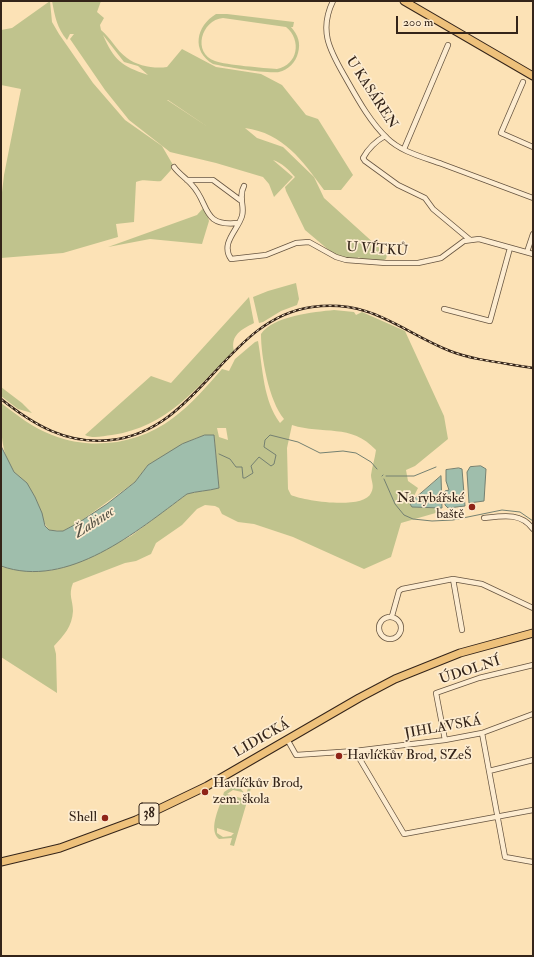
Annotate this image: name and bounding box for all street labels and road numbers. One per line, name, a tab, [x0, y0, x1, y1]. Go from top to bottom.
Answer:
street label: U KASÁREN	[341, 54, 401, 132]
street label: U VÍTKŮ	[346, 239, 408, 261]
street label: ÚDOLNÍ	[438, 653, 502, 689]
street label: JIHLAVSKÁ	[403, 713, 483, 743]
street label: LIDICKÁ	[231, 716, 293, 762]
road number: 38	[139, 803, 159, 825]

